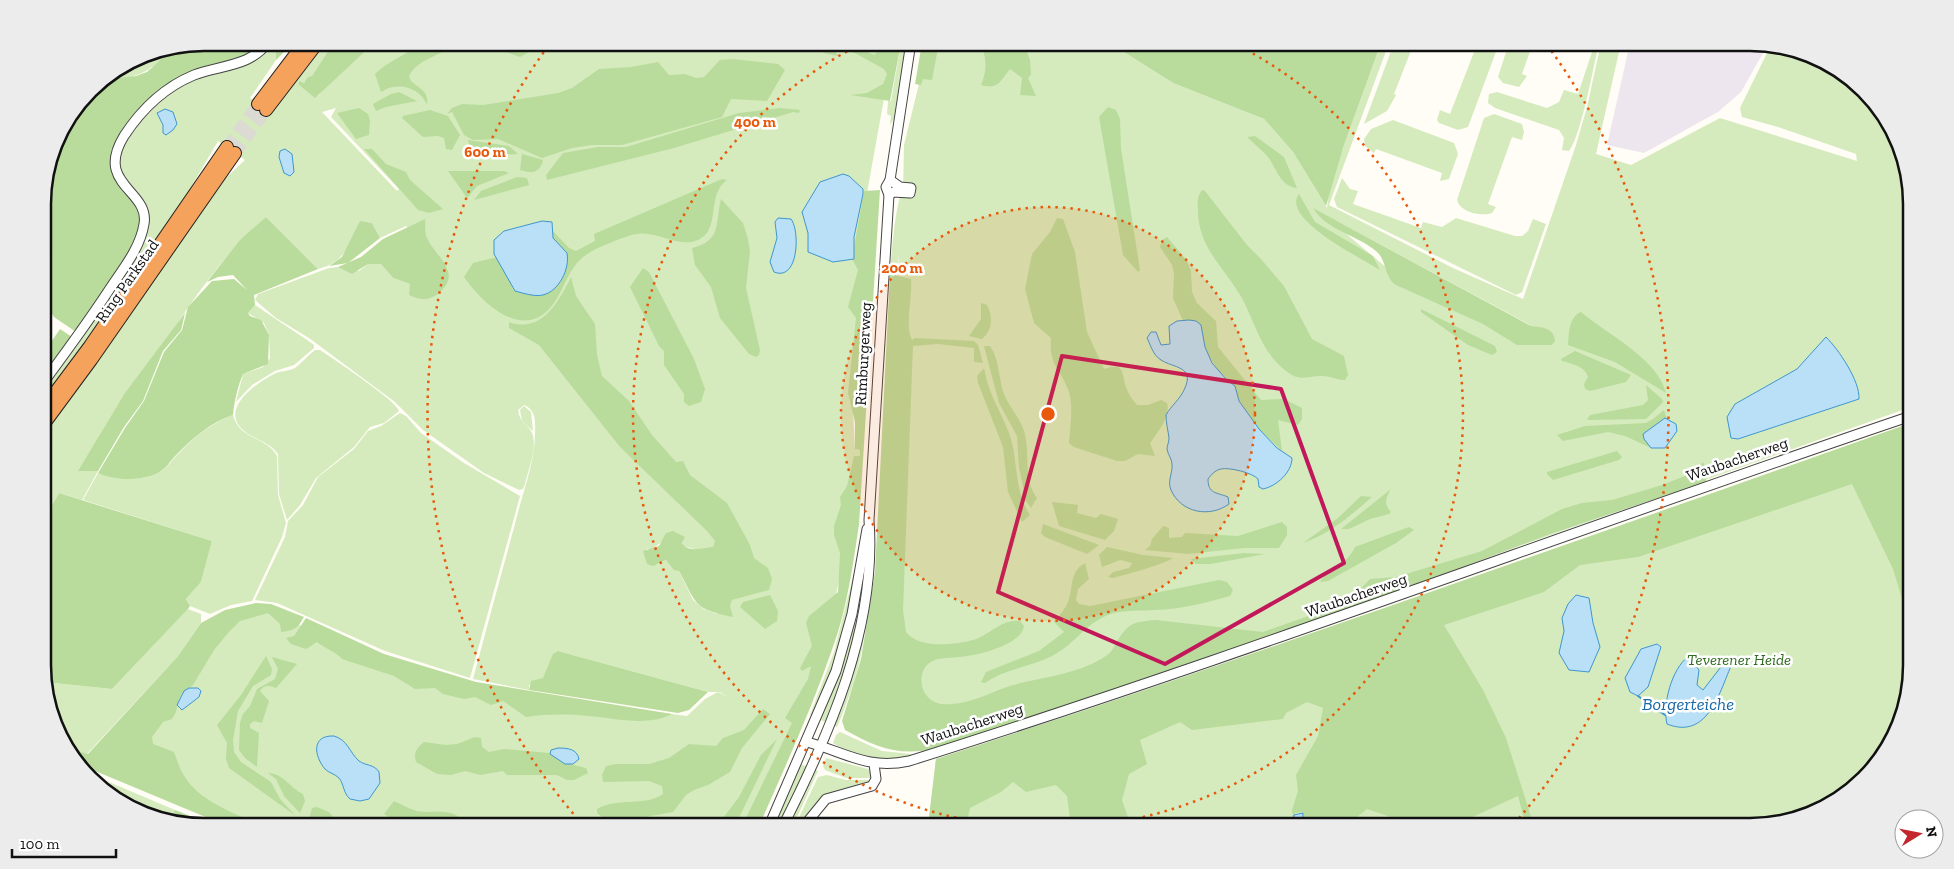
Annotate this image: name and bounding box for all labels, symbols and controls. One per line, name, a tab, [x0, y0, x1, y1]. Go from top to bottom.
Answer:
text: 400 m	[734, 113, 776, 131]
text: 600 m	[464, 143, 506, 161]
street label: Ring Parkstad	[91, 236, 163, 326]
text: 200 m	[881, 259, 923, 277]
street label: Rimburgerweg	[851, 301, 875, 406]
centre of rings	[1039, 405, 1057, 423]
street label: Waubacherweg	[1684, 433, 1791, 485]
street label: Waubacherweg	[1303, 569, 1410, 621]
park label: Teverener Heide	[1687, 650, 1791, 669]
water label: Borgerteiche	[1642, 693, 1734, 715]
street label: Waubacherweg	[919, 698, 1026, 749]
north arrow	[1894, 809, 1944, 859]
text: N	[1922, 825, 1941, 839]
scale bar	[12, 826, 116, 858]
text: 100 m	[20, 835, 59, 853]

